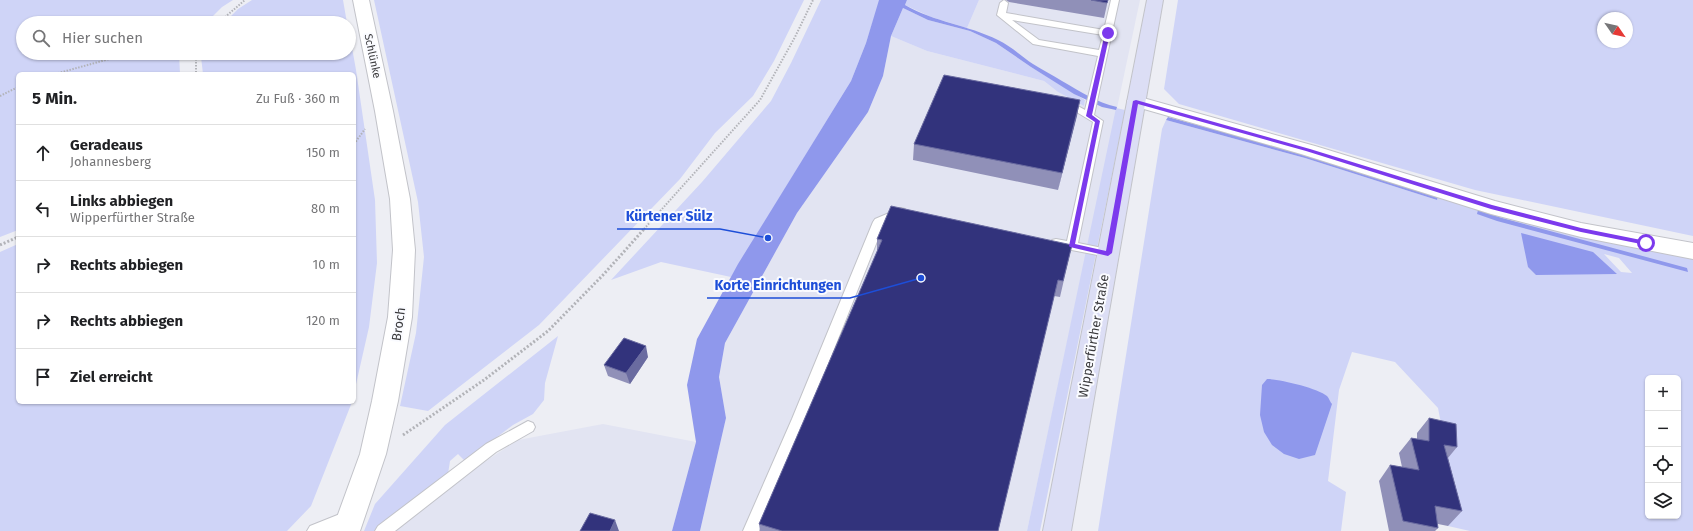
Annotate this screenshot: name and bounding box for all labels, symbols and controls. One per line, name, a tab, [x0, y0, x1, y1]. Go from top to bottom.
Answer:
north arrow	[1597, 12, 1633, 48]
search box	[16, 16, 356, 60]
route end	[1099, 24, 1117, 42]
icon: search	[30, 27, 52, 49]
text: Hier suchen	[62, 29, 143, 47]
street label: Schlünke	[361, 33, 384, 80]
text: 5 Min.	[32, 88, 77, 109]
text: Zu Fuß · 360 m	[256, 91, 340, 106]
text: Geradeaus	[70, 136, 143, 154]
icon: ahead	[32, 142, 54, 164]
text: 150 m	[306, 145, 340, 160]
text: Johannesberg	[70, 154, 151, 169]
text: Links abbiegen	[70, 192, 173, 210]
icon: left	[32, 198, 54, 220]
text: 80 m	[311, 201, 340, 216]
callout: Kürtener Sülz	[617, 203, 720, 229]
text: Kürtener Sülz	[626, 208, 713, 225]
text: Wipperfürther Straße	[70, 210, 195, 225]
route start	[1637, 234, 1655, 252]
icon: right	[32, 254, 54, 276]
text: Rechts abbiegen	[70, 256, 183, 274]
text: 10 m	[313, 257, 340, 272]
callout: Korte Einrichtungen	[707, 272, 850, 298]
street label: Wipperfürther Straße	[1075, 273, 1112, 399]
text: Korte Einrichtungen	[714, 277, 842, 294]
street label: Broch	[389, 306, 408, 342]
icon: right	[32, 310, 54, 332]
text: Rechts abbiegen	[70, 312, 183, 330]
text: 120 m	[306, 313, 340, 328]
icon: arrive	[32, 366, 54, 388]
text: Ziel erreicht	[70, 368, 153, 386]
map controls	[1645, 375, 1681, 519]
button: +	[1645, 375, 1681, 411]
button: −	[1645, 411, 1681, 447]
button: locate	[1645, 447, 1681, 483]
button: layers	[1645, 483, 1681, 519]

